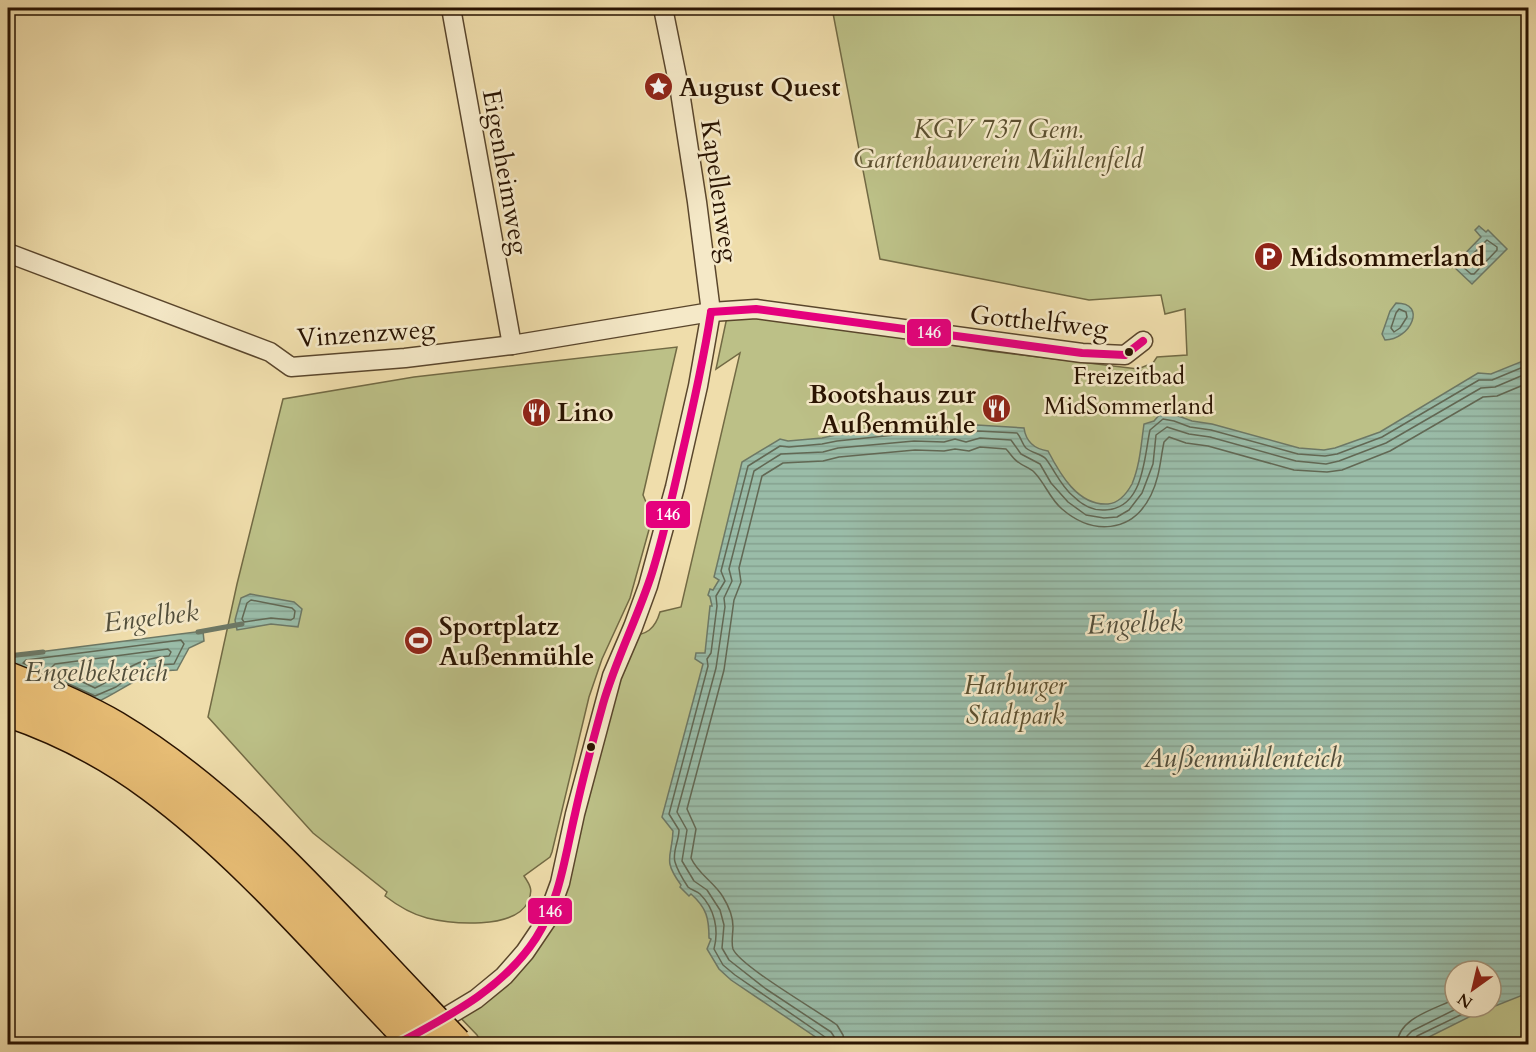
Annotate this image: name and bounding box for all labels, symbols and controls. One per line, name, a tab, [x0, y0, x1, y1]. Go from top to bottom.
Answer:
place label: August Quest	[679, 70, 840, 105]
place icon: August Quest	[642, 71, 674, 103]
street label: Eigenheimweg	[474, 87, 537, 258]
park label: KGV 737 Gem. Gartenbauverein Mühlenfeld	[853, 112, 1144, 177]
street label: Kapellenweg	[692, 118, 747, 265]
place label: Midsommerland	[1290, 240, 1485, 275]
parking icon: Midsommerland	[1253, 241, 1285, 273]
street label: Gotthelfweg	[968, 297, 1110, 346]
street label: Vinzenzweg	[296, 311, 437, 356]
line badge: 146	[906, 318, 952, 347]
text: 146	[917, 322, 941, 344]
marker: Freizeitbad MidSommerland	[1123, 346, 1135, 358]
place label: Freizeitbad MidSommerland	[1044, 360, 1214, 423]
place label: Bootshaus zur Außenmühle	[809, 377, 977, 442]
restaurant icon: Bootshaus zur Außenmühle	[981, 393, 1013, 425]
place label: Lino	[557, 395, 614, 430]
restaurant icon: Lino	[520, 396, 552, 428]
line badge: 146	[645, 500, 691, 529]
text: 146	[656, 504, 680, 526]
water label: Engelbek	[101, 593, 201, 642]
water label: Engelbek	[1087, 603, 1184, 644]
place label: Sportplatz Außenmühle	[439, 609, 594, 674]
sports icon: Sportplatz Außenmühle	[402, 625, 434, 657]
water label: Engelbekteich	[25, 654, 167, 691]
park label: Harburger Stadtpark	[964, 668, 1068, 733]
water label: Außenmühlenteich	[1143, 740, 1342, 777]
unlabelled marker	[585, 741, 597, 753]
line badge: 146	[527, 897, 573, 925]
text: 146	[538, 901, 562, 923]
north arrow	[1443, 959, 1503, 1019]
text: N	[1453, 988, 1477, 1014]

